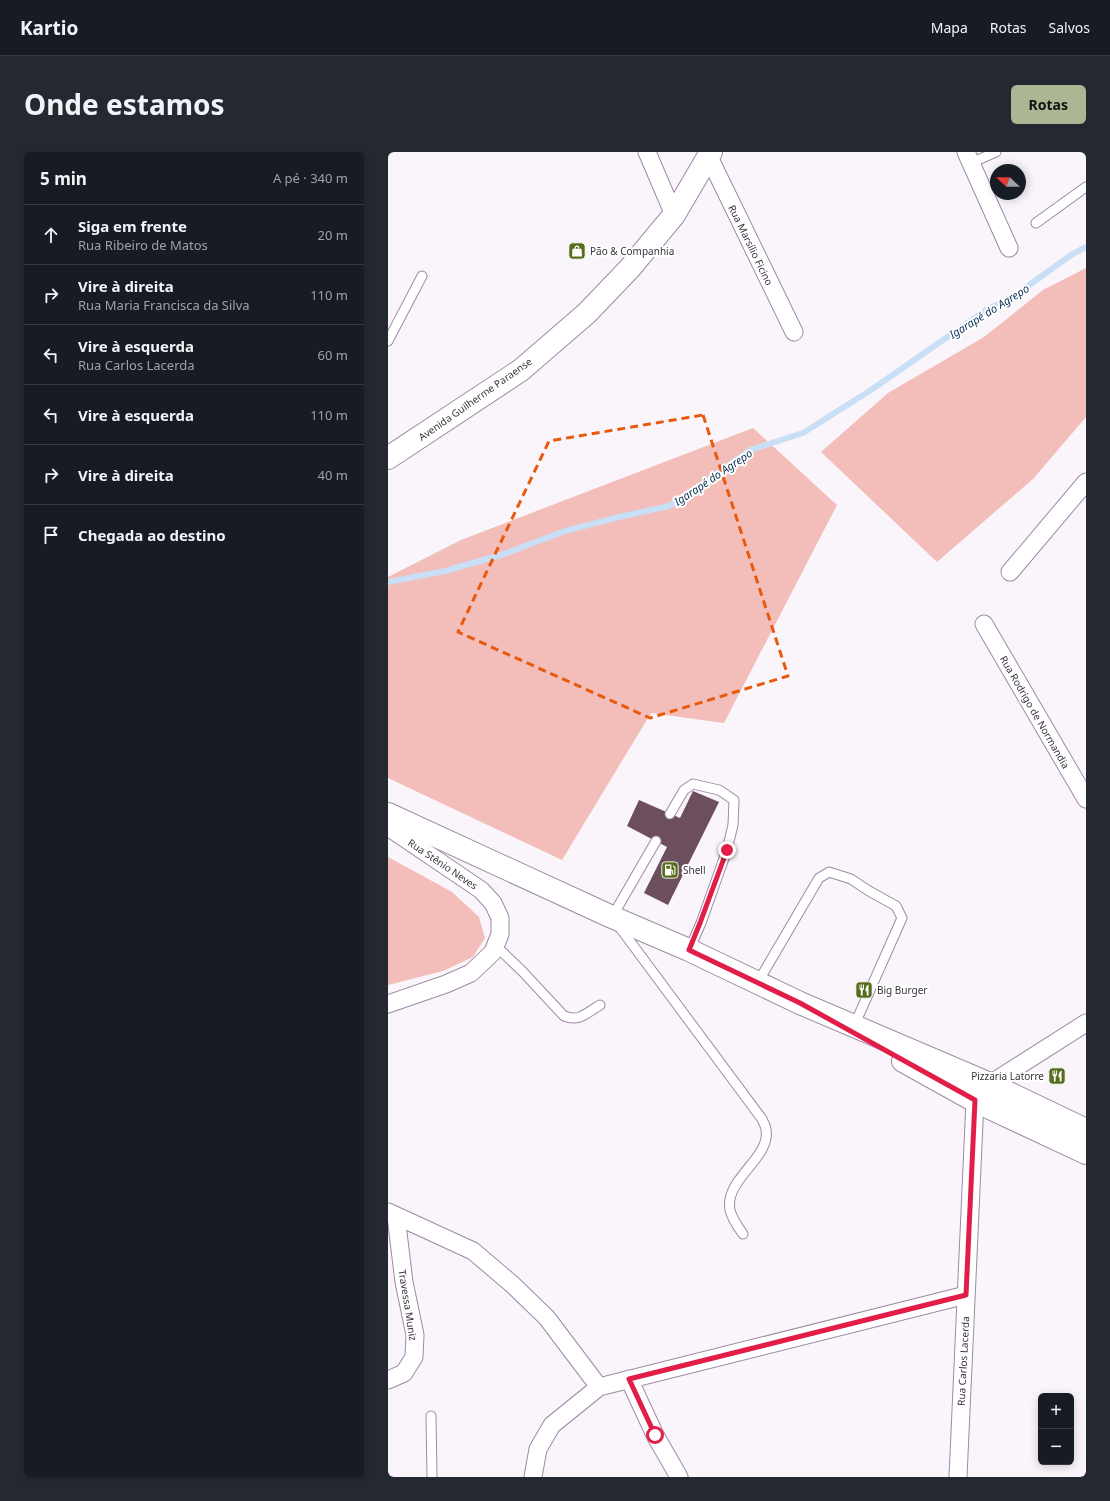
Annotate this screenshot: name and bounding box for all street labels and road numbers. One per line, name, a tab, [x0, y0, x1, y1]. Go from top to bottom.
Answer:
street label: Rua Marsílio Ficino	[725, 202, 777, 288]
street label: Avenida Guilherme Paraense	[415, 354, 535, 444]
street label: Rua Rodrigo de Normandia	[997, 653, 1073, 771]
street label: Rua Stênio Neves	[405, 835, 481, 893]
street label: Travessa Muniz	[395, 1268, 421, 1342]
street label: Rua Carlos Lacerda	[954, 1316, 972, 1406]

